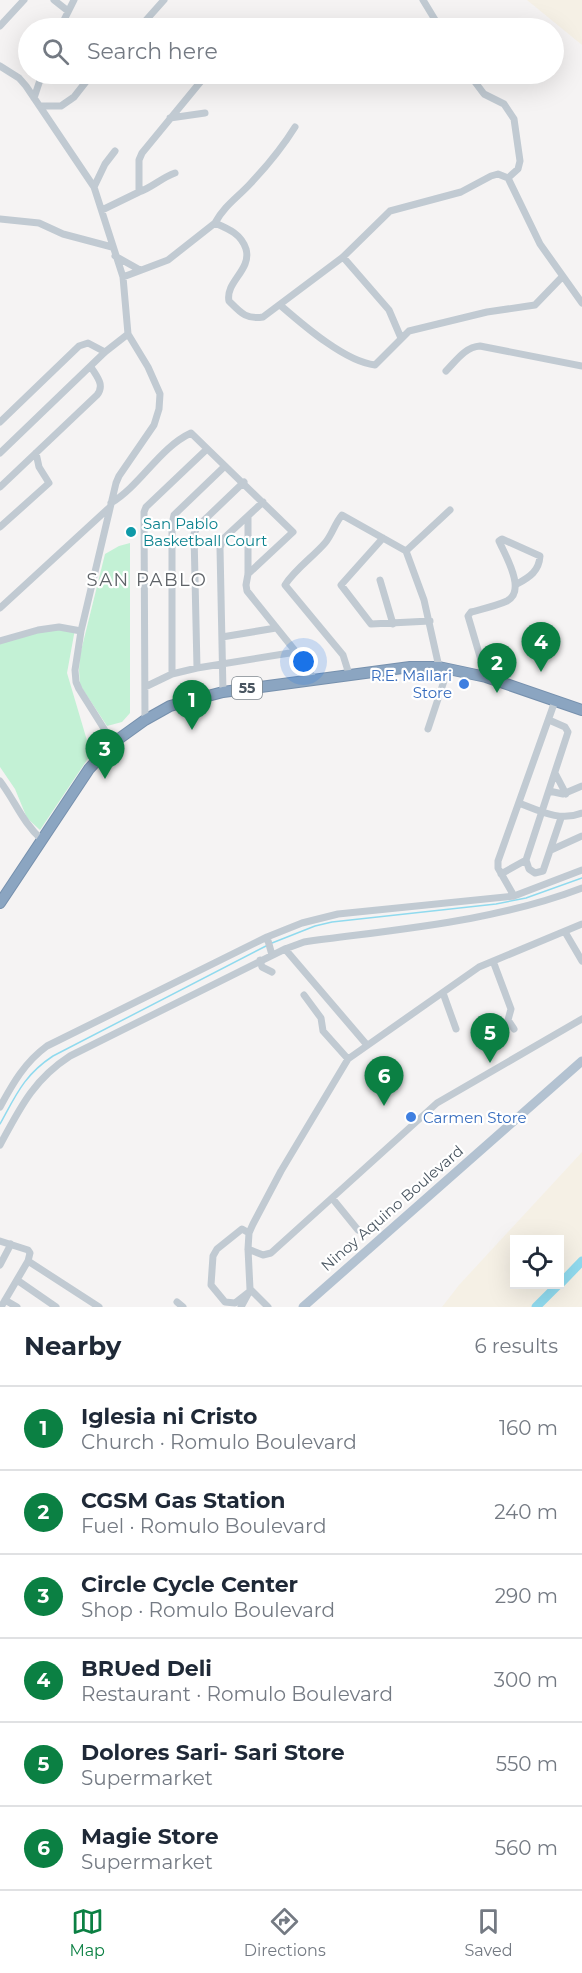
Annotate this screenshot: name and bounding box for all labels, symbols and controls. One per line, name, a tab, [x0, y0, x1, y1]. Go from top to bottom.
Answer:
search box	[18, 18, 564, 84]
icon: search	[39, 35, 72, 68]
text: Search here	[87, 38, 218, 65]
place label: San Pablo Basketball Court	[143, 514, 267, 550]
marker: San Pablo Basketball Court	[124, 525, 138, 539]
district label: SAN PABLO	[87, 569, 207, 591]
pin: 4	[522, 622, 560, 672]
pin: 2	[478, 644, 516, 693]
your location	[289, 647, 318, 676]
place label: R.E. Mallari Store	[371, 666, 452, 702]
road number: 55	[232, 677, 262, 699]
marker: R.E. Mallari Store	[457, 677, 471, 691]
pin: 1	[172, 680, 212, 730]
pin: 3	[86, 730, 124, 779]
pin: 5	[470, 1014, 510, 1063]
pin: 6	[364, 1056, 404, 1106]
place label: Carmen Store	[423, 1108, 527, 1127]
marker: Carmen Store	[404, 1110, 418, 1124]
street label: Ninoy Aquino Boulevard	[317, 1141, 467, 1275]
map controls	[510, 1235, 564, 1289]
button: locate	[510, 1235, 564, 1289]
text: Nearby	[24, 1330, 121, 1362]
text: 6 results	[474, 1334, 558, 1358]
text: Iglesia ni Cristo	[81, 1403, 258, 1430]
text: 1	[40, 1416, 47, 1440]
text: 160 m	[499, 1416, 558, 1440]
text: Church · Romulo Boulevard	[81, 1430, 357, 1454]
text: CGSM Gas Station	[81, 1487, 286, 1514]
text: 2	[38, 1500, 49, 1524]
text: 240 m	[494, 1500, 558, 1524]
text: Fuel · Romulo Boulevard	[81, 1514, 326, 1538]
text: Circle Cycle Center	[81, 1571, 298, 1598]
text: 3	[38, 1584, 49, 1608]
text: 290 m	[495, 1584, 558, 1608]
text: Shop · Romulo Boulevard	[81, 1598, 335, 1622]
text: BRUed Deli	[81, 1655, 212, 1682]
text: 4	[37, 1668, 50, 1692]
text: 300 m	[494, 1668, 558, 1692]
text: Restaurant · Romulo Boulevard	[81, 1682, 393, 1706]
text: Dolores Sari- Sari Store	[81, 1739, 345, 1766]
text: 5	[38, 1752, 49, 1776]
text: 550 m	[496, 1752, 558, 1776]
text: Supermarket	[81, 1766, 213, 1790]
text: Magie Store	[81, 1823, 219, 1850]
text: 6	[37, 1836, 50, 1860]
text: 560 m	[495, 1836, 558, 1860]
text: Supermarket	[81, 1850, 213, 1874]
tab: Map	[69, 1905, 105, 1960]
tab: Directions	[244, 1905, 326, 1960]
tab: Saved	[465, 1905, 513, 1960]

